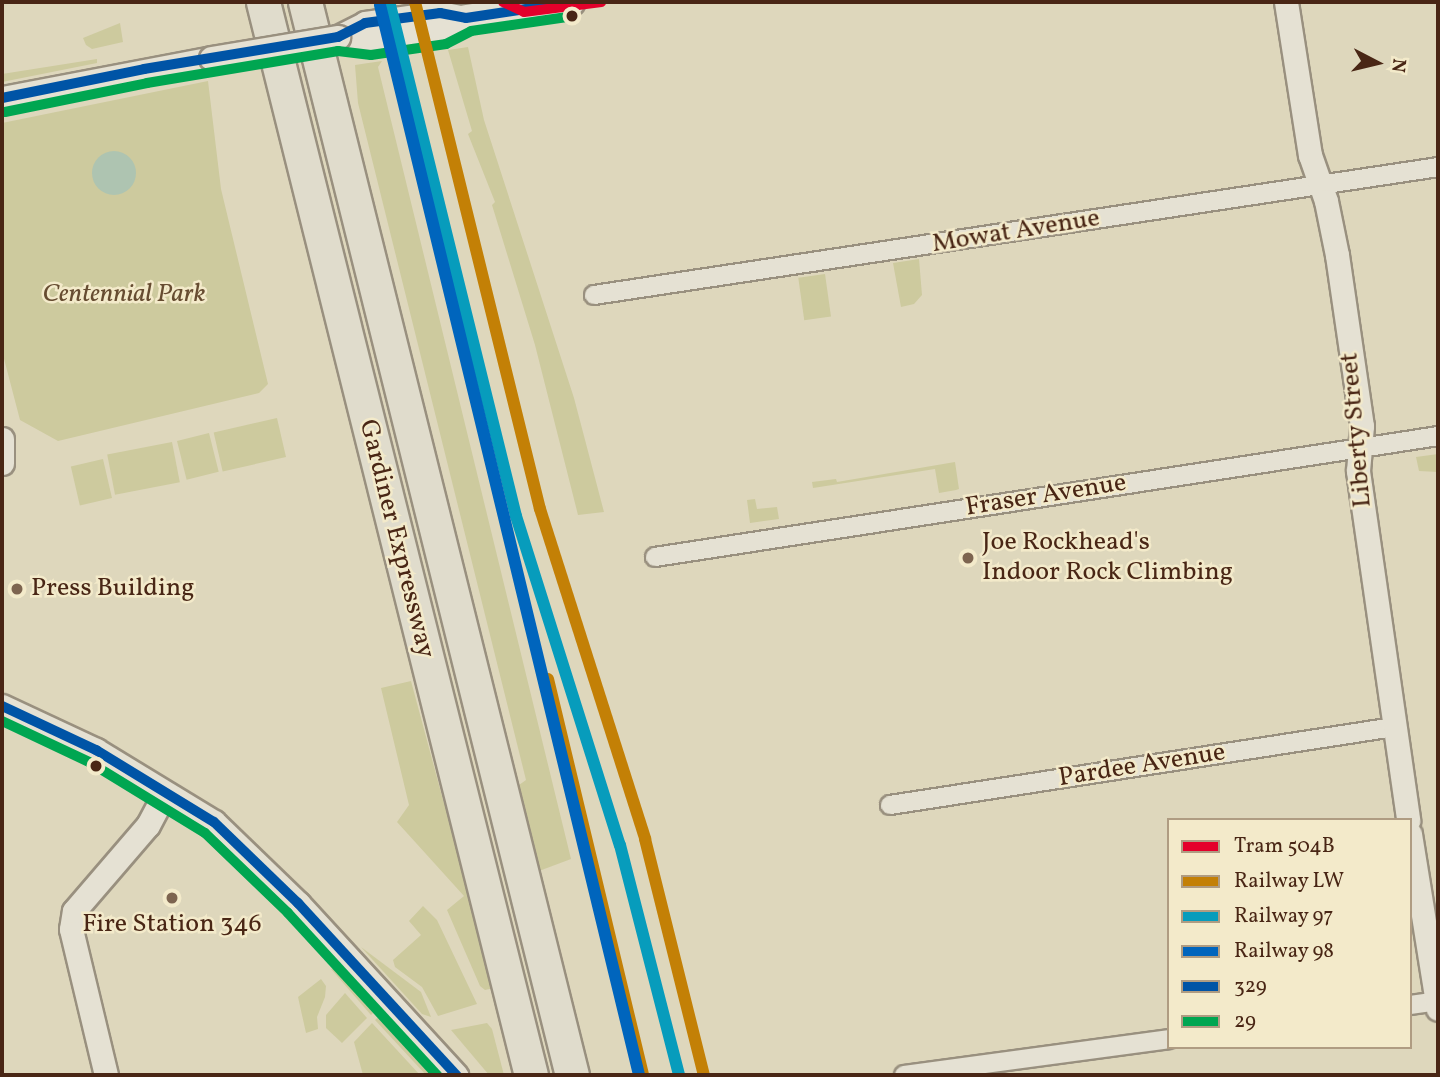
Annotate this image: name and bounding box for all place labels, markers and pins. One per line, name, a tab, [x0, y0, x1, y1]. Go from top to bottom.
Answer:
unlabelled marker	[565, 9, 579, 23]
place label: Joe Rockhead's Indoor Rock Climbing	[982, 527, 1233, 588]
marker: Joe Rockhead's Indoor Rock Climbing	[960, 550, 976, 566]
place label: Press Building	[31, 573, 195, 605]
marker: Press Building	[9, 581, 25, 597]
unlabelled marker	[89, 759, 103, 773]
marker: Fire Station 346	[164, 890, 180, 906]
place label: Fire Station 346	[82, 909, 262, 941]

